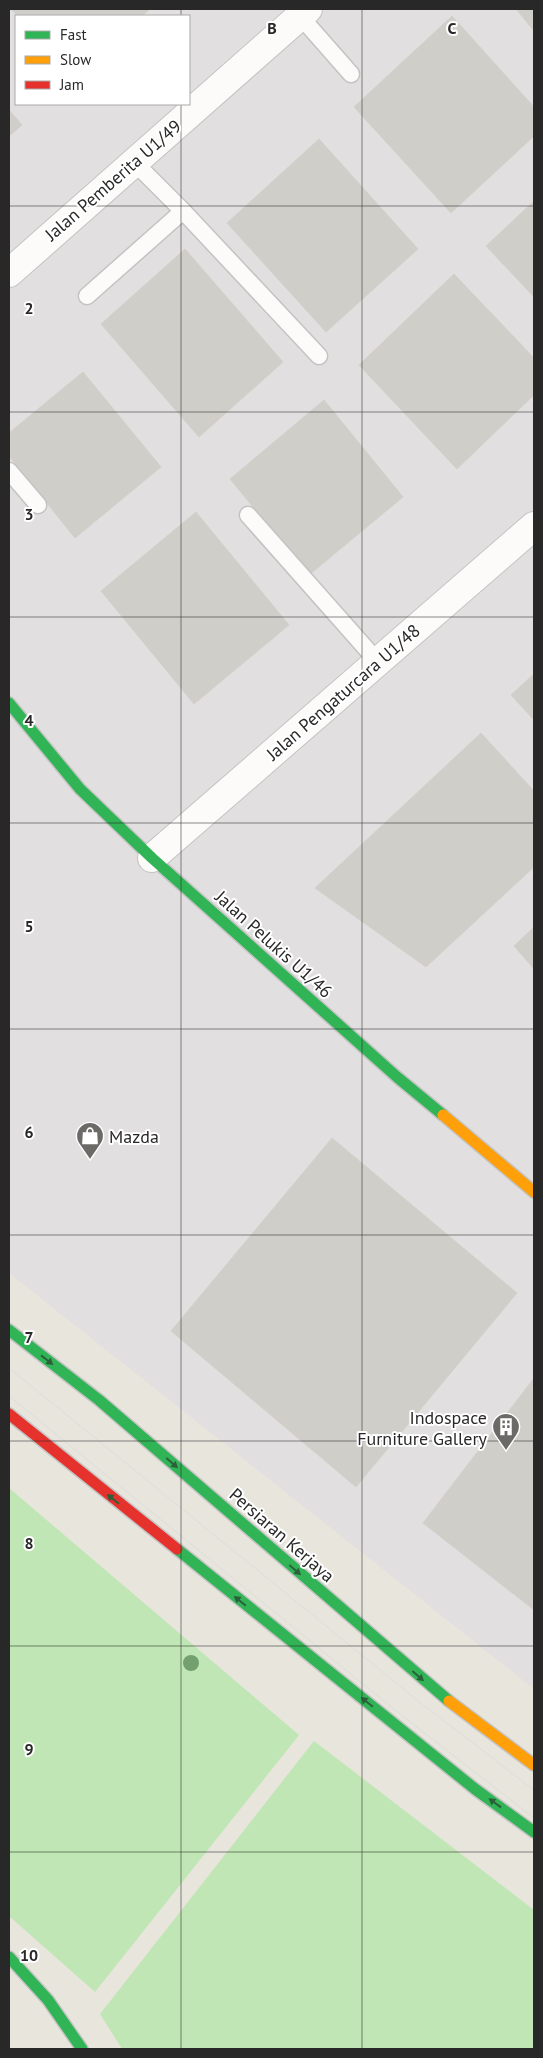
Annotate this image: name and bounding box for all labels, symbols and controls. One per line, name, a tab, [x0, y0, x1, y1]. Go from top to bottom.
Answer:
legend	[15, 15, 190, 105]
text: B	[267, 18, 277, 38]
text: C	[448, 18, 457, 38]
text: Fast	[60, 25, 87, 44]
text: Slow	[60, 50, 91, 69]
text: Jam	[59, 75, 84, 94]
street label: Jalan Pemberita U1/49	[39, 114, 186, 246]
text: 2	[24, 298, 34, 318]
text: 3	[24, 504, 34, 524]
street label: Jalan Pengaturcara U1/48	[261, 619, 425, 766]
text: 4	[24, 710, 34, 730]
street label: Jalan Pelukis U1/46	[210, 885, 337, 1003]
text: 5	[24, 916, 34, 936]
shop icon: Mazda	[75, 1121, 105, 1160]
text: 6	[24, 1122, 34, 1142]
place label: Mazda	[109, 1125, 159, 1148]
text: 7	[24, 1327, 34, 1347]
one-way arrow	[40, 1354, 53, 1365]
place label: Indospace Furniture Gallery	[357, 1406, 488, 1450]
building icon: Indospace Furniture Gallery	[491, 1412, 521, 1451]
one-way arrow	[165, 1458, 178, 1469]
street label: Persiaran Kerjaya	[225, 1483, 339, 1587]
one-way arrow	[107, 1494, 120, 1505]
text: 8	[24, 1533, 34, 1553]
one-way arrow	[289, 1564, 301, 1575]
one-way arrow	[234, 1595, 247, 1606]
one-way arrow	[411, 1670, 423, 1682]
one-way arrow	[361, 1697, 374, 1708]
text: 9	[24, 1739, 34, 1759]
one-way arrow	[488, 1798, 502, 1808]
text: 10	[20, 1945, 38, 1965]

